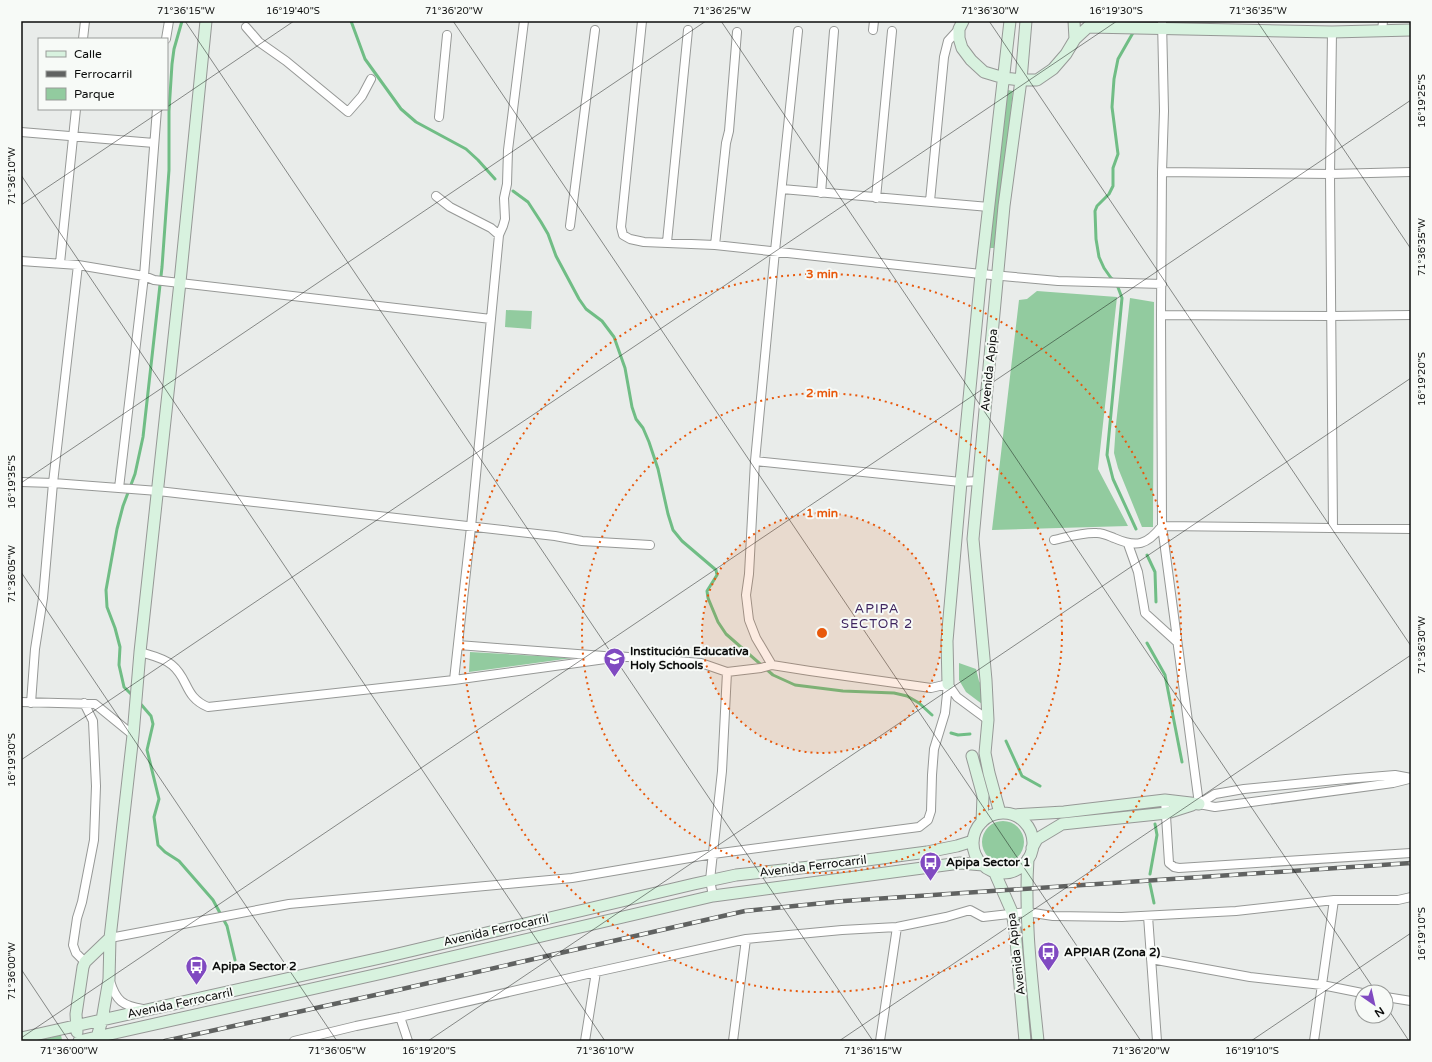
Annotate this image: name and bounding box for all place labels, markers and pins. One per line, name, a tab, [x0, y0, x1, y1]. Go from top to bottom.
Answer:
centre of rings	[815, 626, 829, 640]
place label: Institución Educativa Holy Schools	[630, 644, 749, 673]
school or university icon: Institución Educativa Holy Schools	[602, 645, 628, 678]
bus stop icon: Apipa Sector 1	[917, 849, 943, 882]
place label: Apipa Sector 1	[946, 855, 1031, 870]
bus stop icon: APPIAR (Zona 2)	[1036, 939, 1062, 972]
place label: APPIAR (Zona 2)	[1064, 945, 1161, 959]
bus stop icon: Apipa Sector 2	[183, 953, 209, 986]
place label: Apipa Sector 2	[212, 959, 297, 974]

